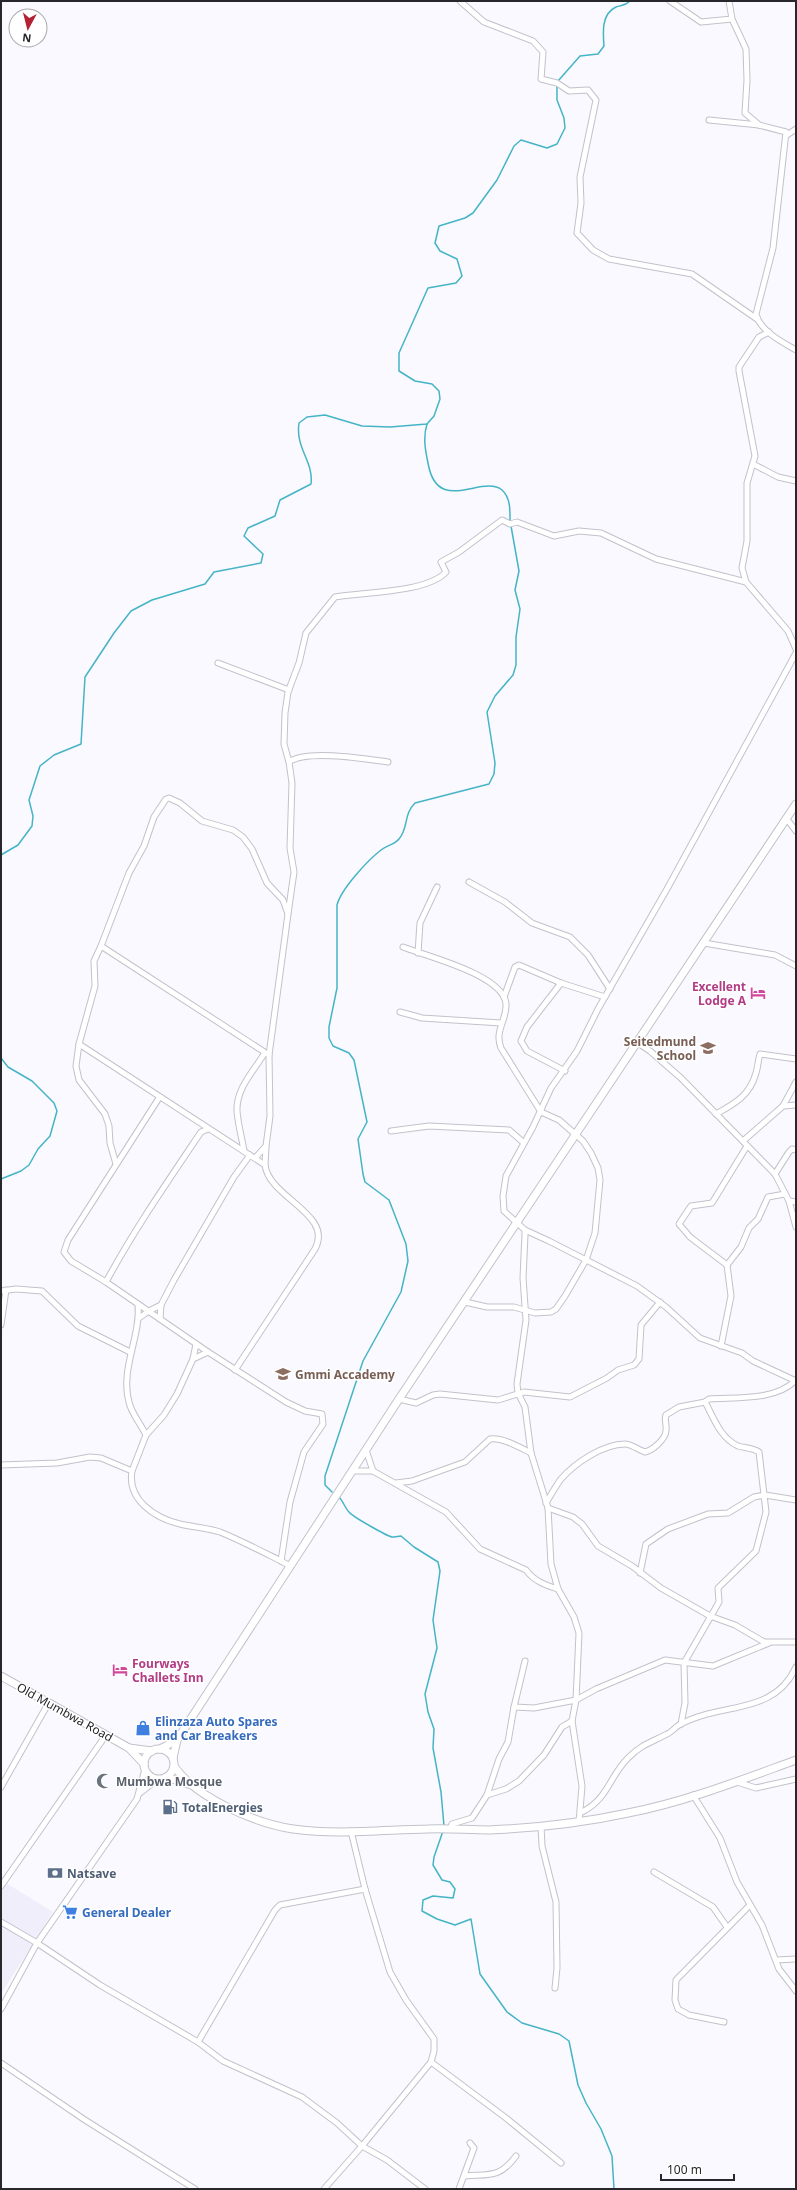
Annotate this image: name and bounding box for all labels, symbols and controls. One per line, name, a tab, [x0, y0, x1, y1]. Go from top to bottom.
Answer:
north arrow	[8, 8, 48, 48]
text: N	[21, 30, 32, 46]
place label: Excellent Lodge A	[692, 978, 747, 1009]
hotel icon: Excellent Lodge A	[749, 984, 767, 1002]
place label: Seitedmund School	[624, 1033, 696, 1064]
school or university icon: Seitedmund School	[699, 1039, 717, 1057]
school or university icon: Gmmi Accademy	[274, 1365, 292, 1383]
place label: Gmmi Accademy	[295, 1366, 395, 1383]
place label: Fourways Challets Inn	[132, 1655, 204, 1686]
hotel icon: Fourways Challets Inn	[111, 1661, 129, 1679]
street label: Old Mumbwa Road	[14, 1678, 116, 1746]
place label: Elinzaza Auto Spares and Car Breakers	[155, 1713, 278, 1744]
shop icon: Elinzaza Auto Spares and Car Breakers	[134, 1719, 152, 1737]
mosque icon: Mumbwa Mosque	[95, 1772, 113, 1790]
place label: Mumbwa Mosque	[116, 1773, 222, 1790]
fuel station icon: TotalEnergies	[161, 1798, 179, 1816]
place label: TotalEnergies	[182, 1799, 263, 1816]
bank icon: Natsave	[46, 1864, 64, 1882]
place label: Natsave	[67, 1865, 116, 1882]
supermarket icon: General Dealer	[61, 1903, 79, 1921]
place label: General Dealer	[82, 1904, 172, 1921]
scale bar	[661, 2156, 734, 2182]
text: 100 m	[667, 2161, 702, 2178]

